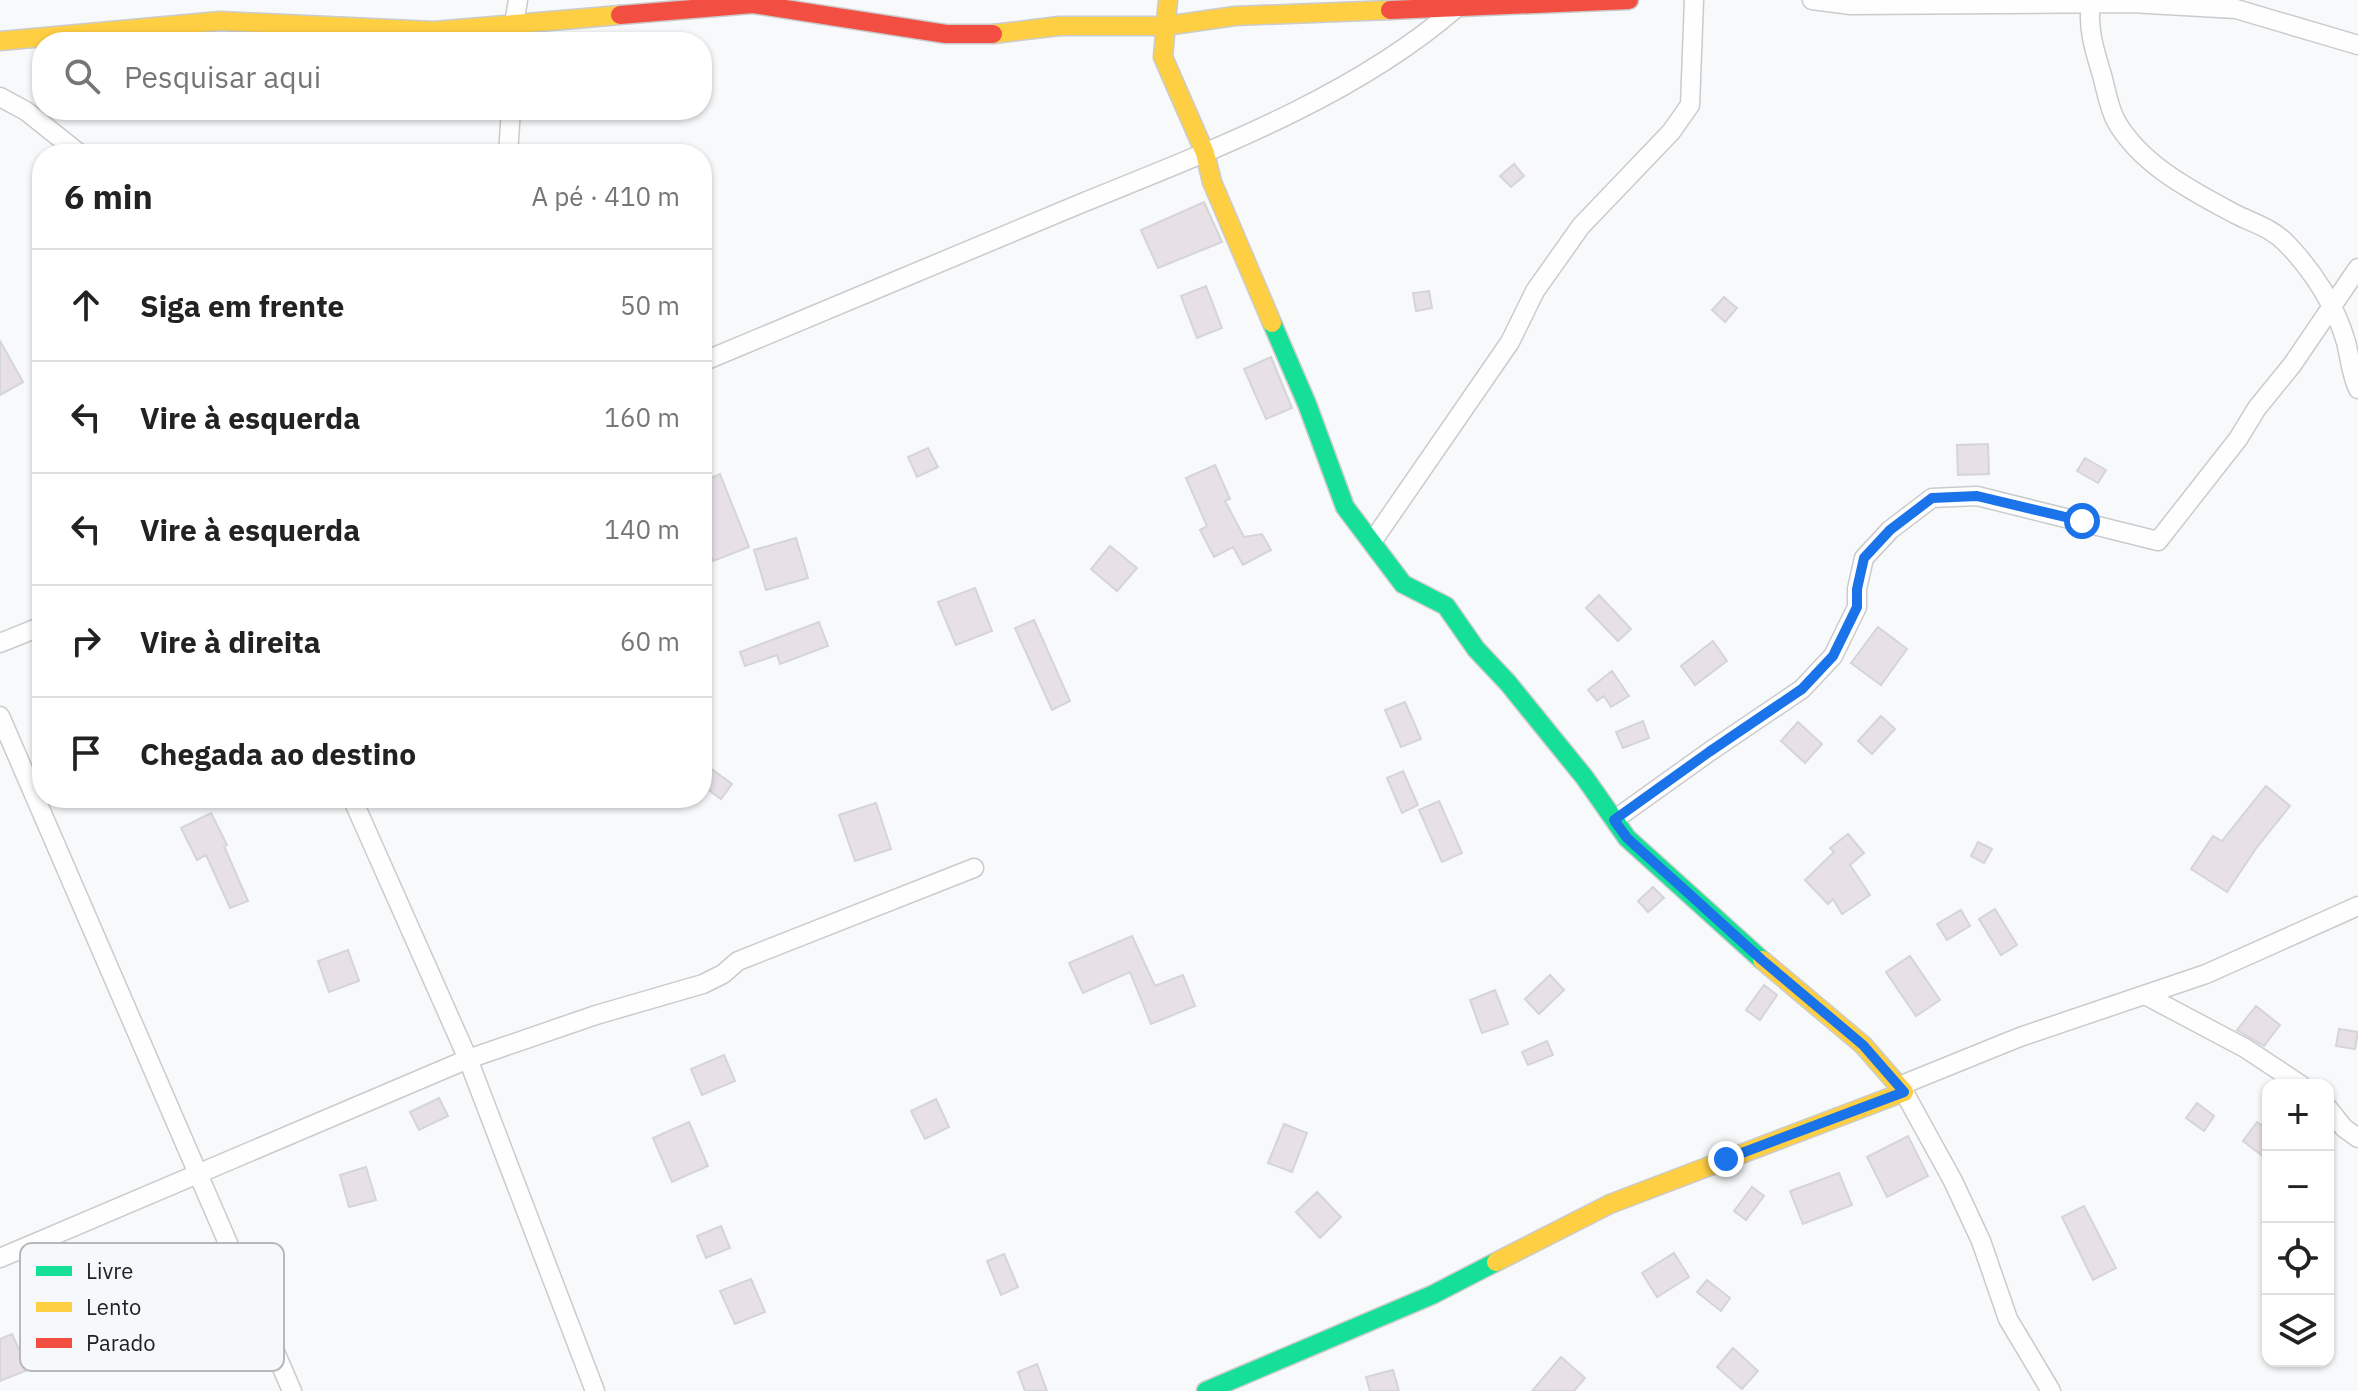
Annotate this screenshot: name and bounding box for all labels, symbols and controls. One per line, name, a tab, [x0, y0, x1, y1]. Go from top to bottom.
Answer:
search box	[32, 32, 712, 120]
icon: search	[60, 54, 104, 98]
text: Pesquisar aqui	[124, 57, 321, 96]
text: 6 min	[64, 174, 153, 218]
text: A pé · 410 m	[531, 179, 680, 213]
icon: ahead	[64, 283, 108, 327]
text: Siga em frente	[140, 286, 344, 325]
text: 50 m	[620, 288, 680, 322]
icon: left	[64, 395, 108, 439]
text: Vire à esquerda	[140, 398, 360, 437]
text: 160 m	[604, 400, 680, 434]
route start	[2064, 503, 2100, 539]
icon: left	[64, 507, 108, 551]
text: Vire à esquerda	[140, 510, 360, 549]
text: 140 m	[604, 512, 680, 546]
icon: right	[64, 619, 108, 663]
text: Vire à direita	[140, 622, 321, 661]
text: 60 m	[620, 624, 680, 658]
icon: arrive	[64, 731, 108, 775]
text: Chegada ao destino	[140, 734, 416, 773]
map controls	[2262, 1079, 2334, 1367]
button: +	[2262, 1079, 2334, 1151]
route end	[1708, 1141, 1744, 1177]
button: −	[2262, 1151, 2334, 1223]
button: locate	[2262, 1223, 2334, 1295]
legend	[20, 1243, 284, 1371]
text: Livre	[86, 1256, 133, 1285]
text: Lento	[86, 1292, 141, 1321]
button: layers	[2262, 1295, 2334, 1367]
text: Parado	[86, 1328, 156, 1357]

